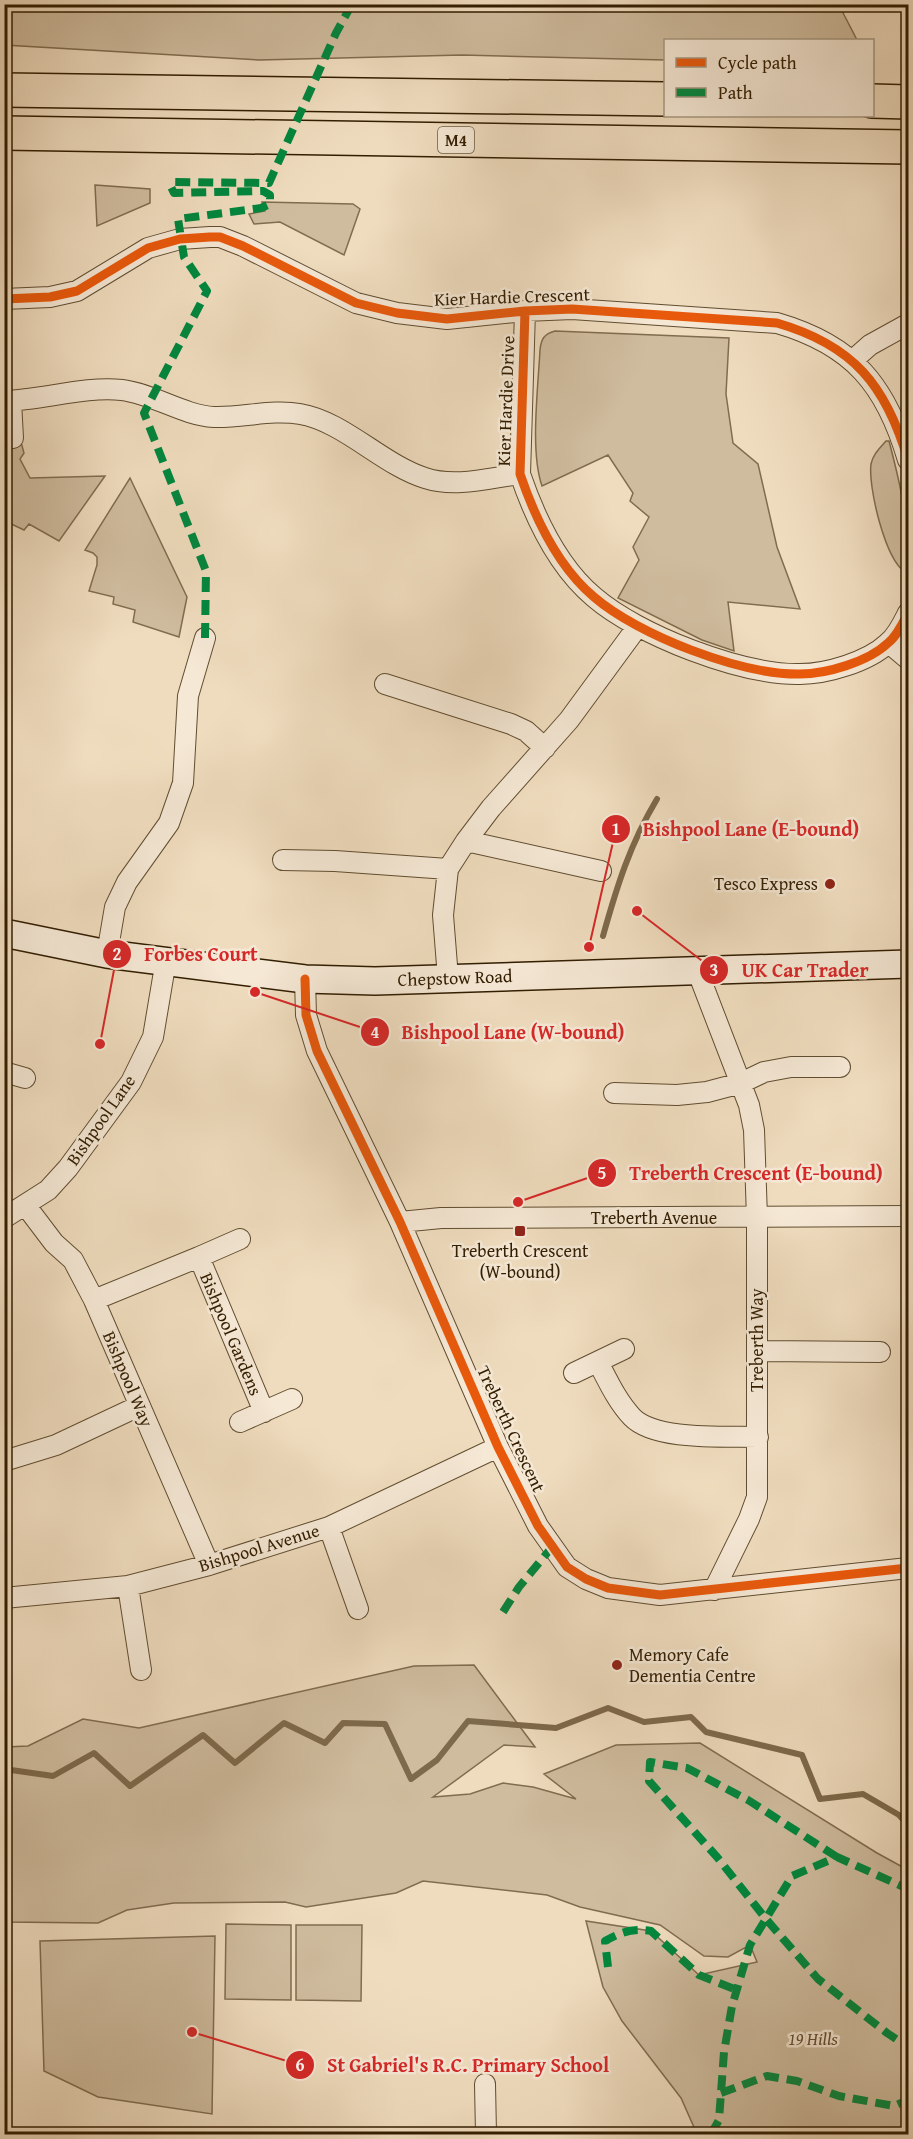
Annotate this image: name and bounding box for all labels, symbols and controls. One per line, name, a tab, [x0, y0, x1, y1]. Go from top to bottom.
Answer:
legend	[664, 39, 874, 117]
text: Cycle path	[718, 49, 797, 76]
text: Path	[718, 79, 753, 106]
road number: M4	[438, 127, 474, 153]
street label: Kier Hardie Crescent	[434, 280, 591, 313]
street label: Kier Hardie Drive	[490, 335, 521, 467]
callout: Bishpool Lane (E-bound)	[601, 810, 872, 848]
text: Bishpool Lane (E-bound)	[643, 814, 859, 843]
text: 1	[611, 815, 621, 842]
place label: Tesco Express	[714, 870, 818, 897]
marker: Tesco Express	[823, 877, 837, 891]
callout: Forbes Court	[102, 935, 269, 973]
text: Forbes Court	[144, 939, 258, 968]
text: 2	[112, 940, 122, 967]
callout: UK Car Trader	[699, 951, 880, 989]
text: UK Car Trader	[741, 955, 869, 984]
text: 3	[709, 956, 719, 983]
street label: Chepstow Road	[397, 962, 513, 993]
callout: Bishpool Lane (W-bound)	[360, 1013, 637, 1051]
text: Bishpool Lane (W-bound)	[402, 1017, 624, 1046]
text: 4	[370, 1018, 380, 1045]
street label: Bishpool Lane	[59, 1069, 142, 1171]
callout: Treberth Crescent (E-bound)	[587, 1154, 894, 1192]
text: Treberth Crescent (E-bound)	[629, 1158, 883, 1187]
text: 5	[597, 1159, 607, 1186]
street label: Treberth Avenue	[591, 1204, 717, 1231]
marker: Treberth Crescent (W-bound)	[513, 1224, 527, 1238]
place label: Treberth Crescent (W-bound)	[452, 1237, 589, 1285]
street label: Bishpool Gardens	[193, 1268, 270, 1400]
street label: Treberth Way	[743, 1288, 770, 1392]
street label: Bishpool Way	[96, 1327, 161, 1431]
street label: Treberth Crescent	[470, 1361, 553, 1497]
street label: Bishpool Avenue	[195, 1516, 323, 1579]
place label: Memory Cafe Dementia Centre	[629, 1641, 756, 1689]
marker: Memory Cafe Dementia Centre	[610, 1658, 624, 1672]
park label: 19 Hills	[788, 2025, 838, 2052]
callout: St Gabriel's R.C. Primary School	[285, 2046, 621, 2084]
text: St Gabriel's R.C. Primary School	[327, 2050, 609, 2079]
text: 6	[295, 2051, 305, 2078]

